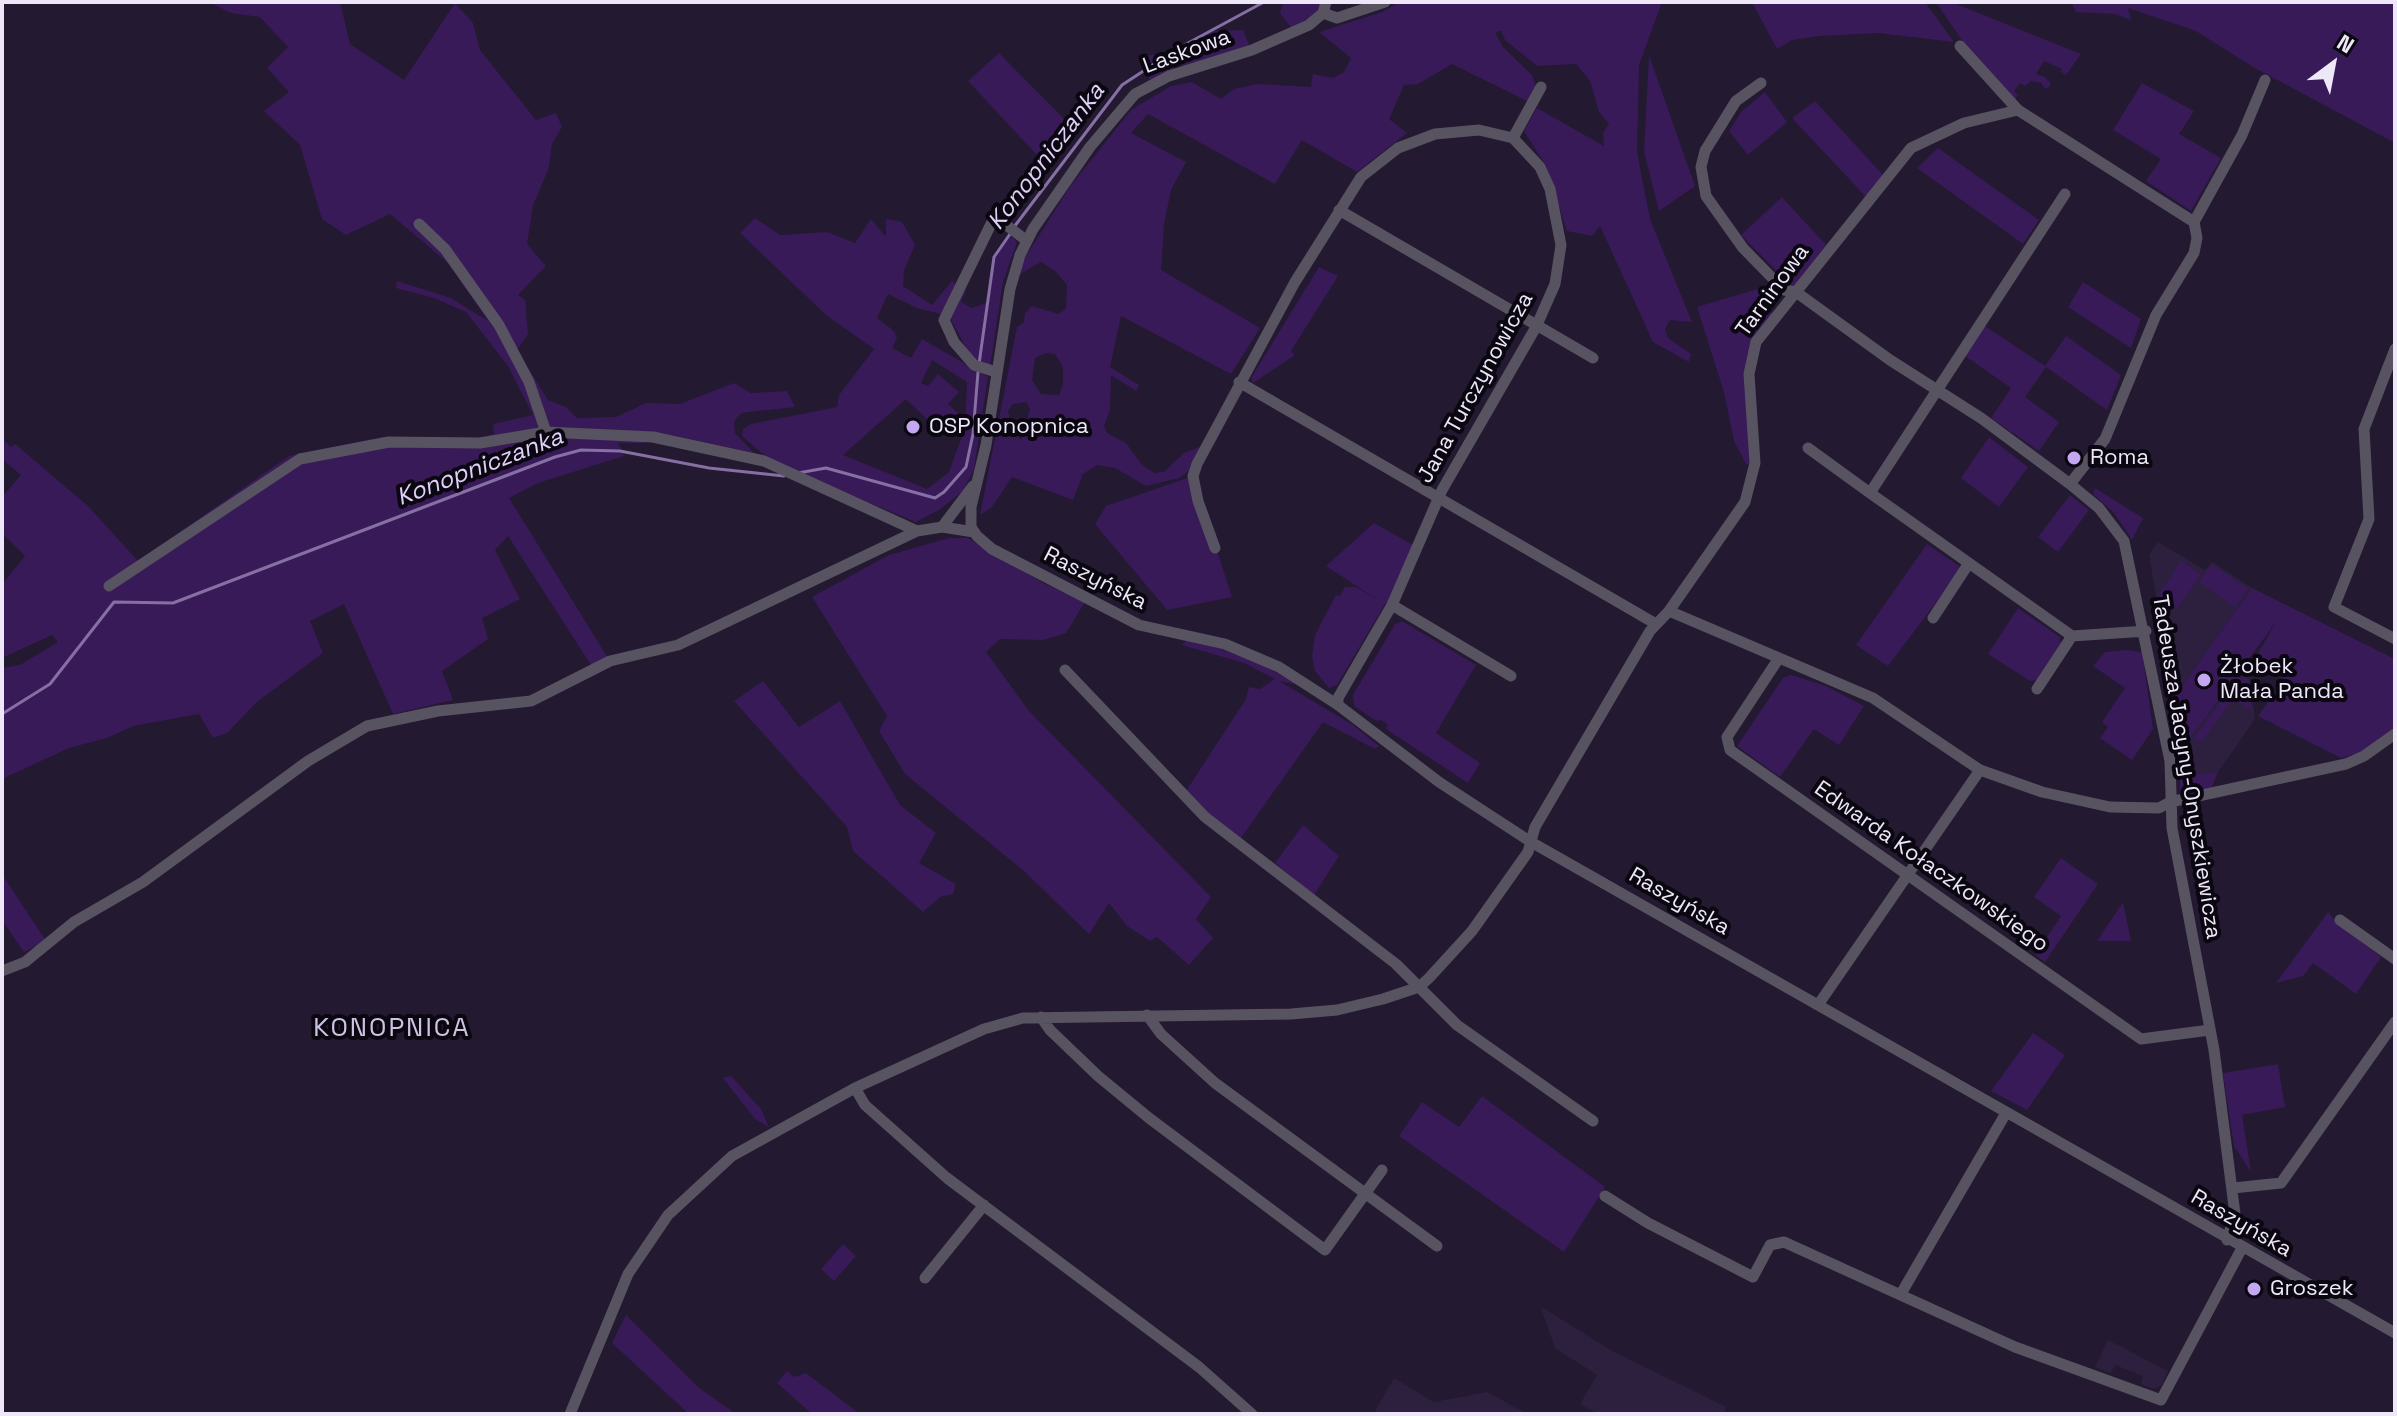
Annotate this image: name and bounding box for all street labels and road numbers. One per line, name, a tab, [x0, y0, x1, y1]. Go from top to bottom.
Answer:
street label: Laskowa	[1140, 24, 1234, 80]
street label: Tarninowa	[1731, 240, 1815, 342]
street label: Jana Turczynowicza	[1413, 288, 1539, 488]
street label: Raszyńska	[1039, 542, 1151, 616]
street label: Tadeusza Jacyny-Onyszkiewicza	[2146, 593, 2226, 941]
street label: Edwarda Kołaczkowskiego	[1809, 776, 2053, 958]
street label: Raszyńska	[1624, 862, 1734, 942]
street label: Raszyńska	[2186, 1184, 2296, 1264]

